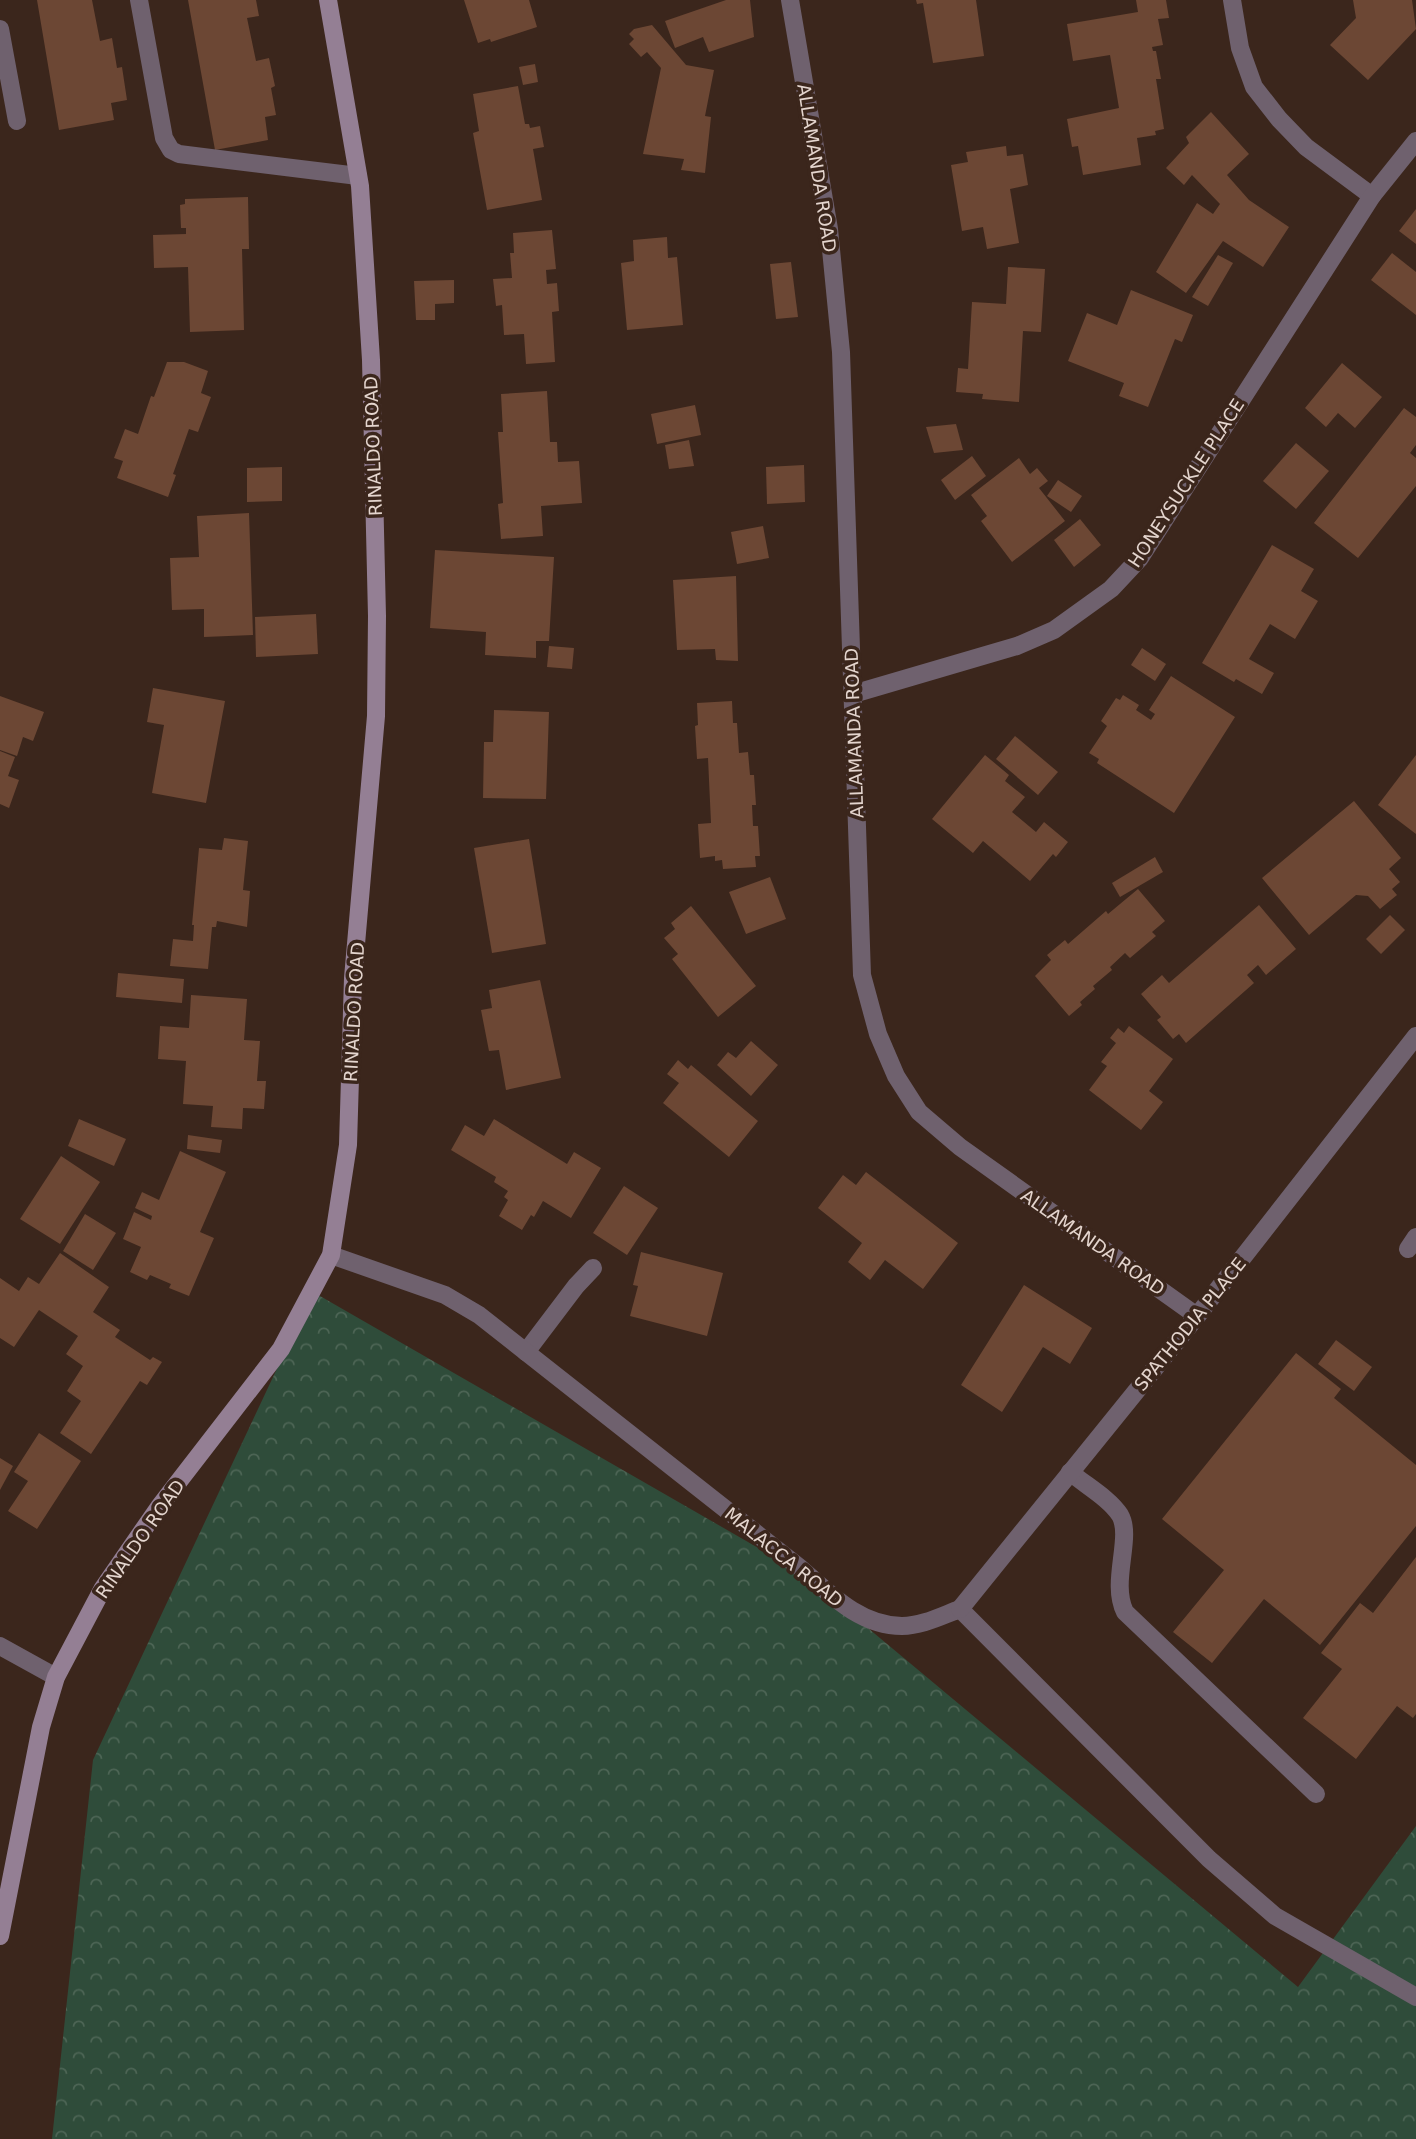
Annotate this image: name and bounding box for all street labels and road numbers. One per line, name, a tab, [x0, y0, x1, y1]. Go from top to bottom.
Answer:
street label: ALLAMANDA ROAD	[793, 82, 841, 254]
street label: RINALDO ROAD	[360, 376, 386, 516]
street label: HONEYSUCKLE PLACE	[1124, 395, 1248, 571]
street label: ALLAMANDA ROAD	[841, 647, 867, 819]
street label: RINALDO ROAD	[340, 942, 368, 1082]
street label: ALLAMANDA ROAD	[1017, 1184, 1169, 1300]
street label: SPATHODIA PLACE	[1130, 1253, 1250, 1395]
street label: RINALDO ROAD	[91, 1476, 189, 1602]
street label: MALACCA ROAD	[721, 1503, 847, 1611]

